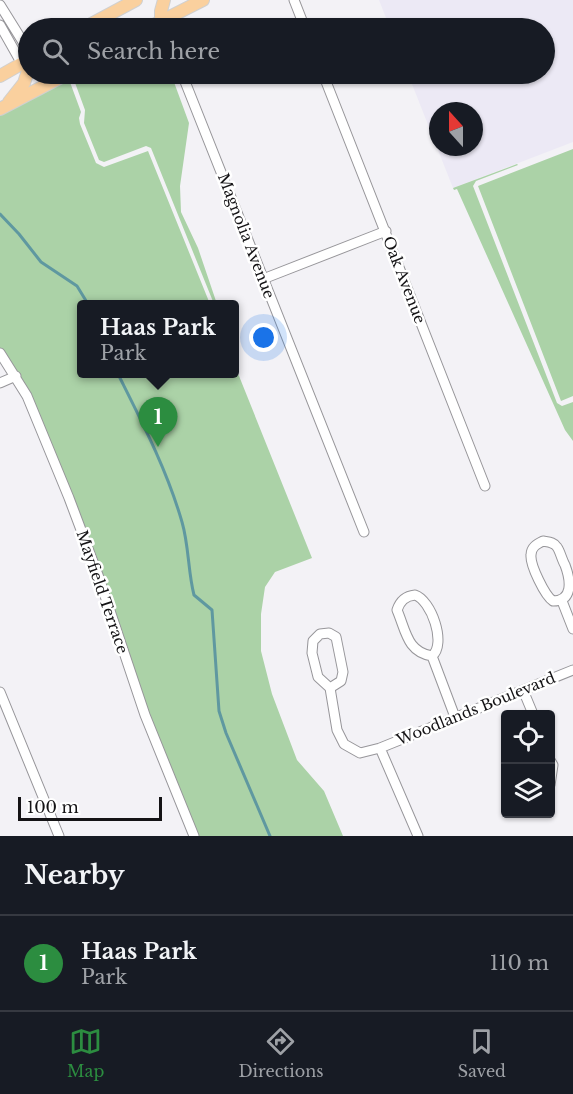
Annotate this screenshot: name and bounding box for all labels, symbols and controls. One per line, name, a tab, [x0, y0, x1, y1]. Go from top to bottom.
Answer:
search box	[18, 18, 555, 84]
icon: search	[39, 35, 72, 68]
text: Search here	[87, 38, 220, 65]
north arrow	[429, 102, 483, 156]
street label: Magnolia Avenue	[214, 170, 279, 301]
street label: Oak Avenue	[379, 233, 430, 326]
popup	[77, 300, 239, 378]
text: Haas Park	[100, 314, 216, 341]
your location	[249, 323, 278, 352]
text: Park	[100, 341, 147, 365]
pin: 1	[138, 398, 178, 447]
street label: Mayfield Terrace	[72, 528, 133, 656]
street label: Woodlands Boulevard	[392, 668, 558, 750]
map controls	[501, 710, 555, 818]
button: locate	[501, 710, 555, 764]
button: layers	[501, 764, 555, 818]
scale bar	[18, 794, 162, 822]
text: 100 m	[27, 797, 79, 817]
text: Nearby	[24, 859, 125, 891]
text: Haas Park	[81, 938, 197, 965]
text: 1	[39, 951, 48, 975]
text: 110 m	[490, 951, 549, 975]
text: Park	[81, 965, 127, 989]
tab: Map	[67, 1025, 104, 1081]
tab: Directions	[238, 1025, 323, 1081]
tab: Saved	[458, 1025, 506, 1081]

